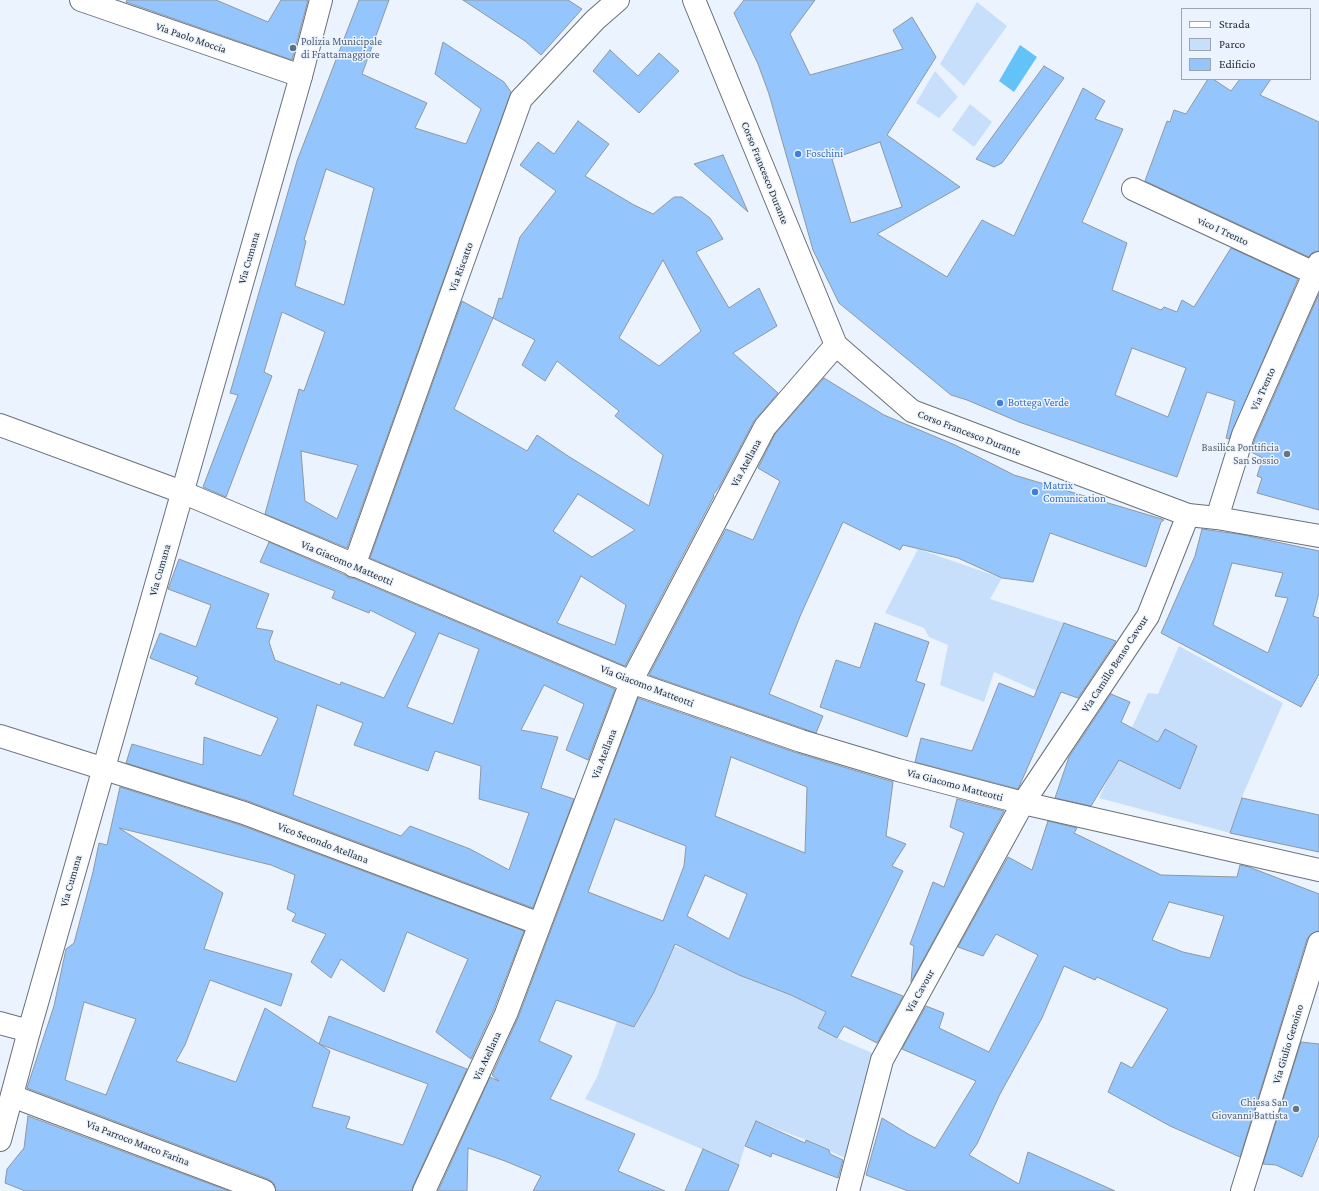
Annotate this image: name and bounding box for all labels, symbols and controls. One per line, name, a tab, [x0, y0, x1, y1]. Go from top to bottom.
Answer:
legend	[1181, 8, 1311, 80]
text: Strada	[1219, 17, 1250, 31]
street label: Via Paolo Moccia	[154, 20, 228, 56]
place label: Polizia Municipale di Frattamaggiore	[301, 35, 382, 61]
text: Parco	[1219, 37, 1245, 51]
marker: Polizia Municipale di Frattamaggiore	[288, 43, 298, 53]
text: Edificio	[1219, 57, 1255, 71]
street label: Corso Francesco Durante	[738, 120, 792, 226]
place label: Foschini	[806, 147, 843, 161]
marker: Foschini	[793, 149, 803, 159]
street label: vico I Trento	[1195, 213, 1251, 249]
street label: Via Cumana	[235, 231, 263, 285]
street label: Via Riscatto	[446, 240, 476, 294]
street label: Via Trento	[1248, 366, 1278, 412]
place label: Bottega Verde	[1008, 396, 1069, 410]
marker: Bottega Verde	[995, 398, 1005, 408]
street label: Corso Francesco Durante	[915, 407, 1023, 459]
street label: Via Atellana	[728, 437, 764, 489]
place label: Basilica Pontificia San Sossio	[1202, 441, 1279, 467]
marker: Basilica Pontificia San Sossio	[1282, 449, 1292, 459]
place label: Matrix Comunication	[1043, 479, 1106, 505]
marker: Matrix Comunication	[1030, 487, 1040, 497]
street label: Via Giacomo Matteotti	[299, 538, 395, 588]
street label: Via Cumana	[146, 543, 174, 597]
street label: Via Camillo Benso Cavour	[1079, 613, 1151, 715]
street label: Via Giacomo Matteotti	[598, 662, 696, 710]
street label: Via Atellana	[588, 727, 620, 781]
street label: Via Giacomo Matteotti	[905, 766, 1005, 804]
street label: Vico Secondo Atellana	[276, 820, 370, 866]
street label: Via Cumana	[57, 854, 85, 908]
street label: Via Cavour	[903, 967, 937, 1015]
street label: Via Giulio Genoino	[1270, 1003, 1306, 1085]
street label: Via Atellana	[470, 1029, 504, 1083]
place label: Chiesa San Giovanni Battista	[1212, 1096, 1288, 1122]
marker: Chiesa San Giovanni Battista	[1291, 1104, 1301, 1114]
street label: Via Parroco Marco Farina	[84, 1117, 192, 1169]

